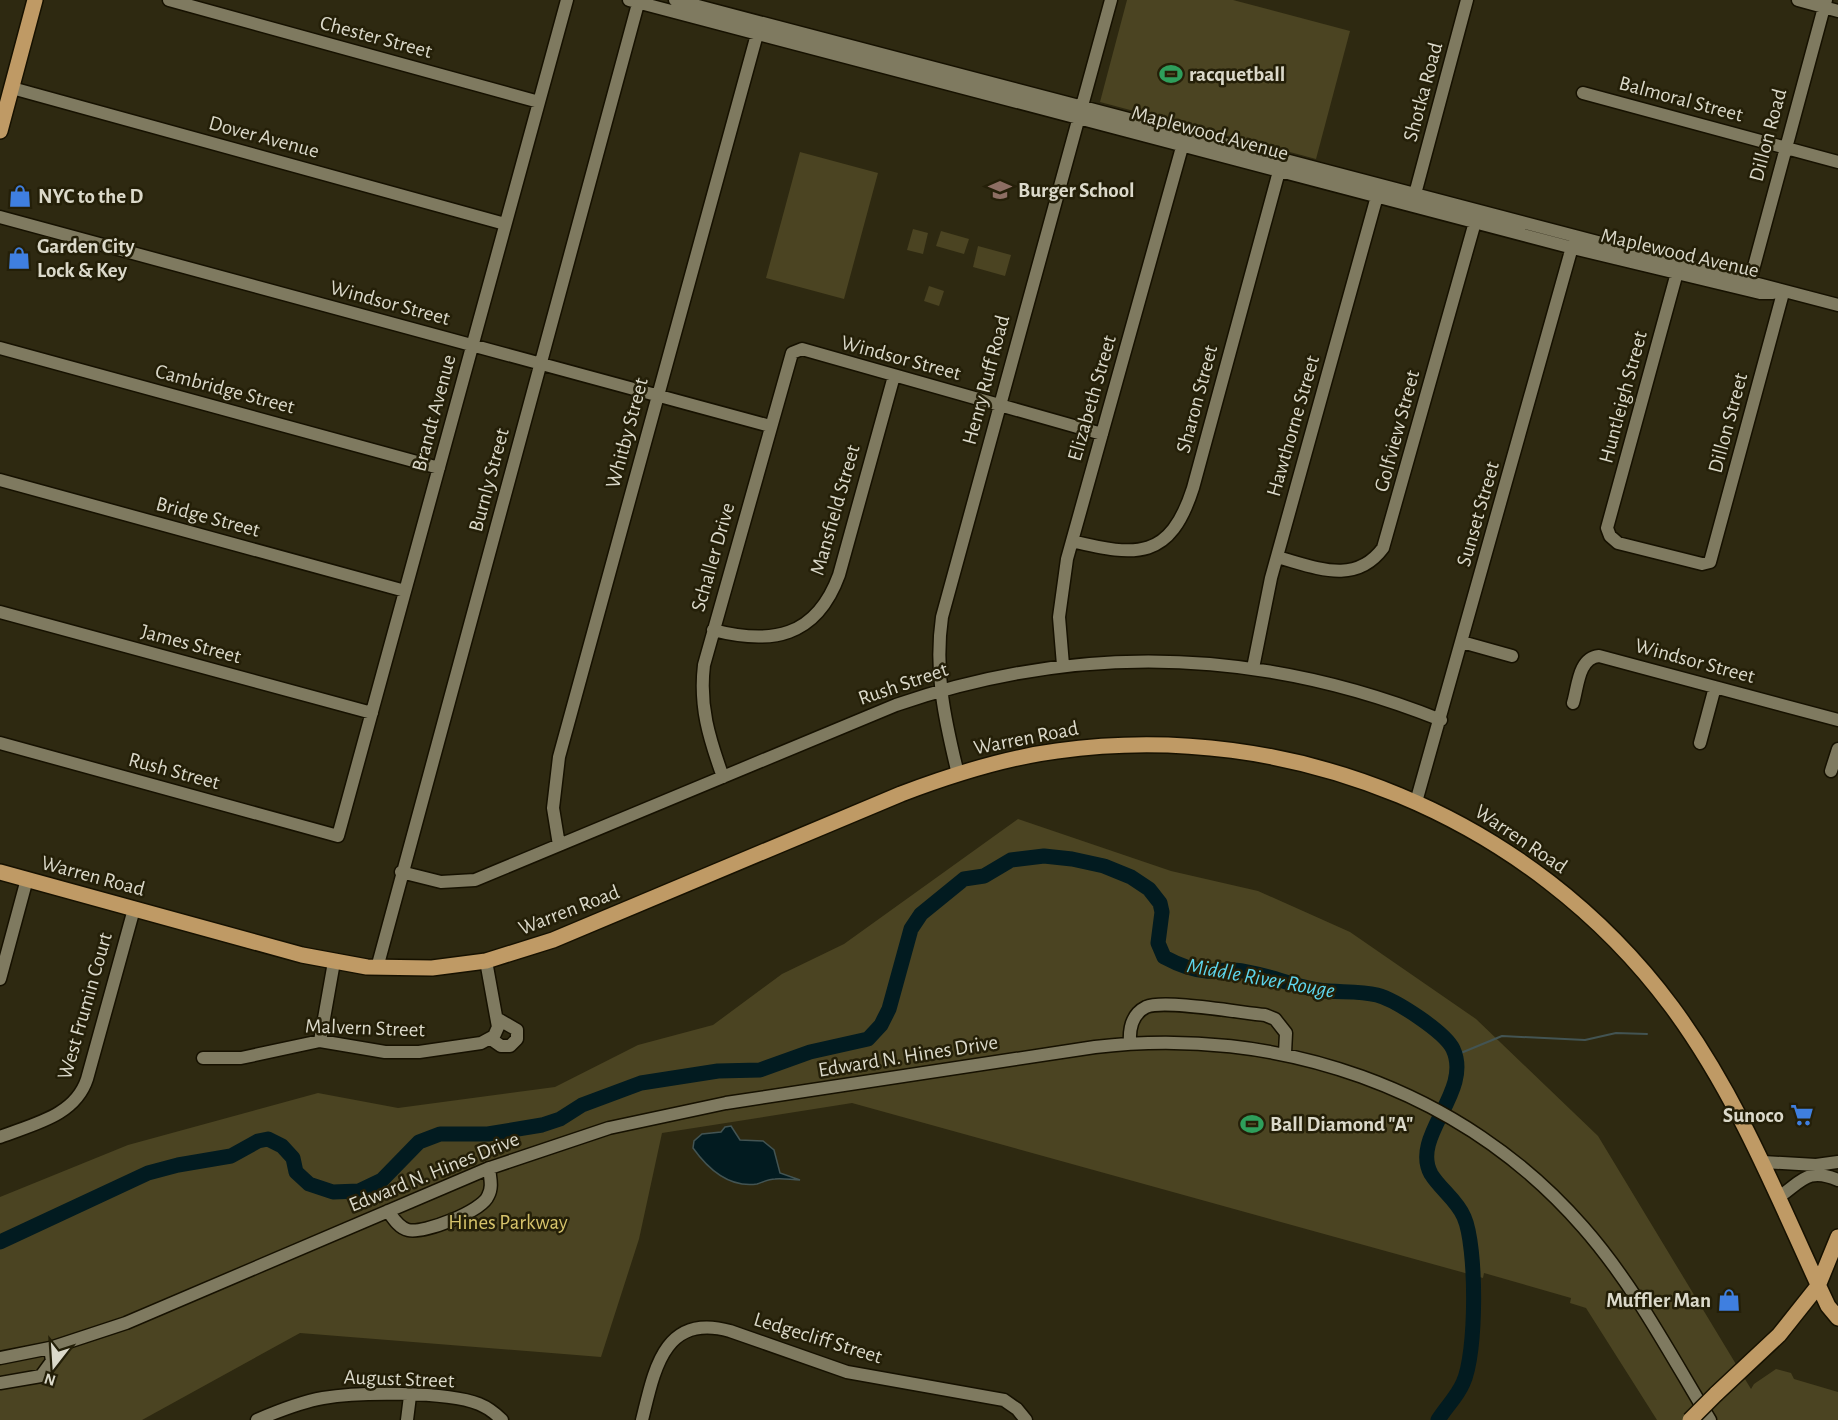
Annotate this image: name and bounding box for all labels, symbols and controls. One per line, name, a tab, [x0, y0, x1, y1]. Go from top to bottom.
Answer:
street label: Chester Street	[318, 12, 435, 62]
street label: Shotka Road	[1400, 40, 1446, 144]
sports icon: racquetball	[1158, 61, 1184, 87]
place label: racquetball	[1189, 64, 1285, 85]
street label: Balmoral Street	[1617, 72, 1746, 126]
street label: Dillon Road	[1746, 86, 1790, 184]
street label: Maplewood Avenue	[1129, 102, 1291, 164]
street label: Dover Avenue	[207, 112, 321, 162]
school or university icon: Burger School	[987, 177, 1013, 203]
place label: Burger School	[1018, 180, 1135, 201]
shop icon: NYC to the D	[7, 183, 33, 209]
place label: NYC to the D	[38, 186, 143, 207]
street label: Maplewood Avenue	[1599, 225, 1761, 281]
place label: Garden City Lock & Key	[37, 236, 135, 281]
shop icon: Garden City Lock & Key	[6, 245, 32, 271]
street label: Windsor Street	[328, 277, 452, 329]
street label: Henry Ruff Road	[959, 313, 1013, 447]
street label: Huntleigh Street	[1595, 328, 1651, 465]
street label: Windsor Street	[839, 332, 963, 384]
street label: Elizabeth Street	[1064, 332, 1120, 463]
street label: Sharon Street	[1173, 343, 1222, 455]
street label: Brandt Avenue	[408, 352, 460, 474]
street label: Hawthorne Street	[1263, 353, 1323, 499]
street label: Cambridge Street	[153, 360, 297, 418]
street label: Golfview Street	[1371, 368, 1423, 494]
street label: Dillon Street	[1705, 370, 1752, 475]
street label: Whitby Street	[602, 375, 652, 491]
street label: Burnly Street	[465, 426, 513, 534]
street label: Mansfield Street	[806, 442, 864, 578]
street label: Sunset Street	[1453, 459, 1503, 569]
street label: Bridge Street	[154, 493, 262, 541]
street label: Schaller Drive	[687, 500, 739, 614]
street label: James Street	[139, 621, 244, 668]
street label: Windsor Street	[1633, 635, 1757, 687]
street label: Rush Street	[855, 659, 951, 709]
street label: Warren Road	[972, 718, 1080, 758]
street label: Rush Street	[126, 749, 222, 793]
street label: Warren Road	[1471, 801, 1571, 878]
street label: Warren Road	[39, 852, 147, 900]
street label: Warren Road	[516, 881, 623, 939]
street label: West Frumin Court	[54, 930, 116, 1082]
water label: Middle River Rouge	[1185, 954, 1337, 1002]
street label: Malvern Street	[305, 1015, 426, 1041]
street label: Edward N. Hines Drive	[817, 1031, 999, 1081]
supermarket icon: Sunoco	[1789, 1102, 1815, 1128]
place label: Sunoco	[1723, 1105, 1784, 1126]
sports icon: Ball Diamond "A"	[1239, 1111, 1265, 1137]
place label: Ball Diamond "A"	[1270, 1114, 1414, 1135]
street label: Edward N. Hines Drive	[346, 1128, 522, 1216]
park label: Hines Parkway	[448, 1212, 568, 1233]
shop icon: Muffler Man	[1716, 1287, 1742, 1313]
place label: Muffler Man	[1606, 1290, 1711, 1311]
street label: Ledgecliff Street	[751, 1309, 885, 1368]
north arrow	[24, 1336, 84, 1396]
street label: August Street	[343, 1367, 455, 1391]
text: N	[42, 1370, 58, 1389]

